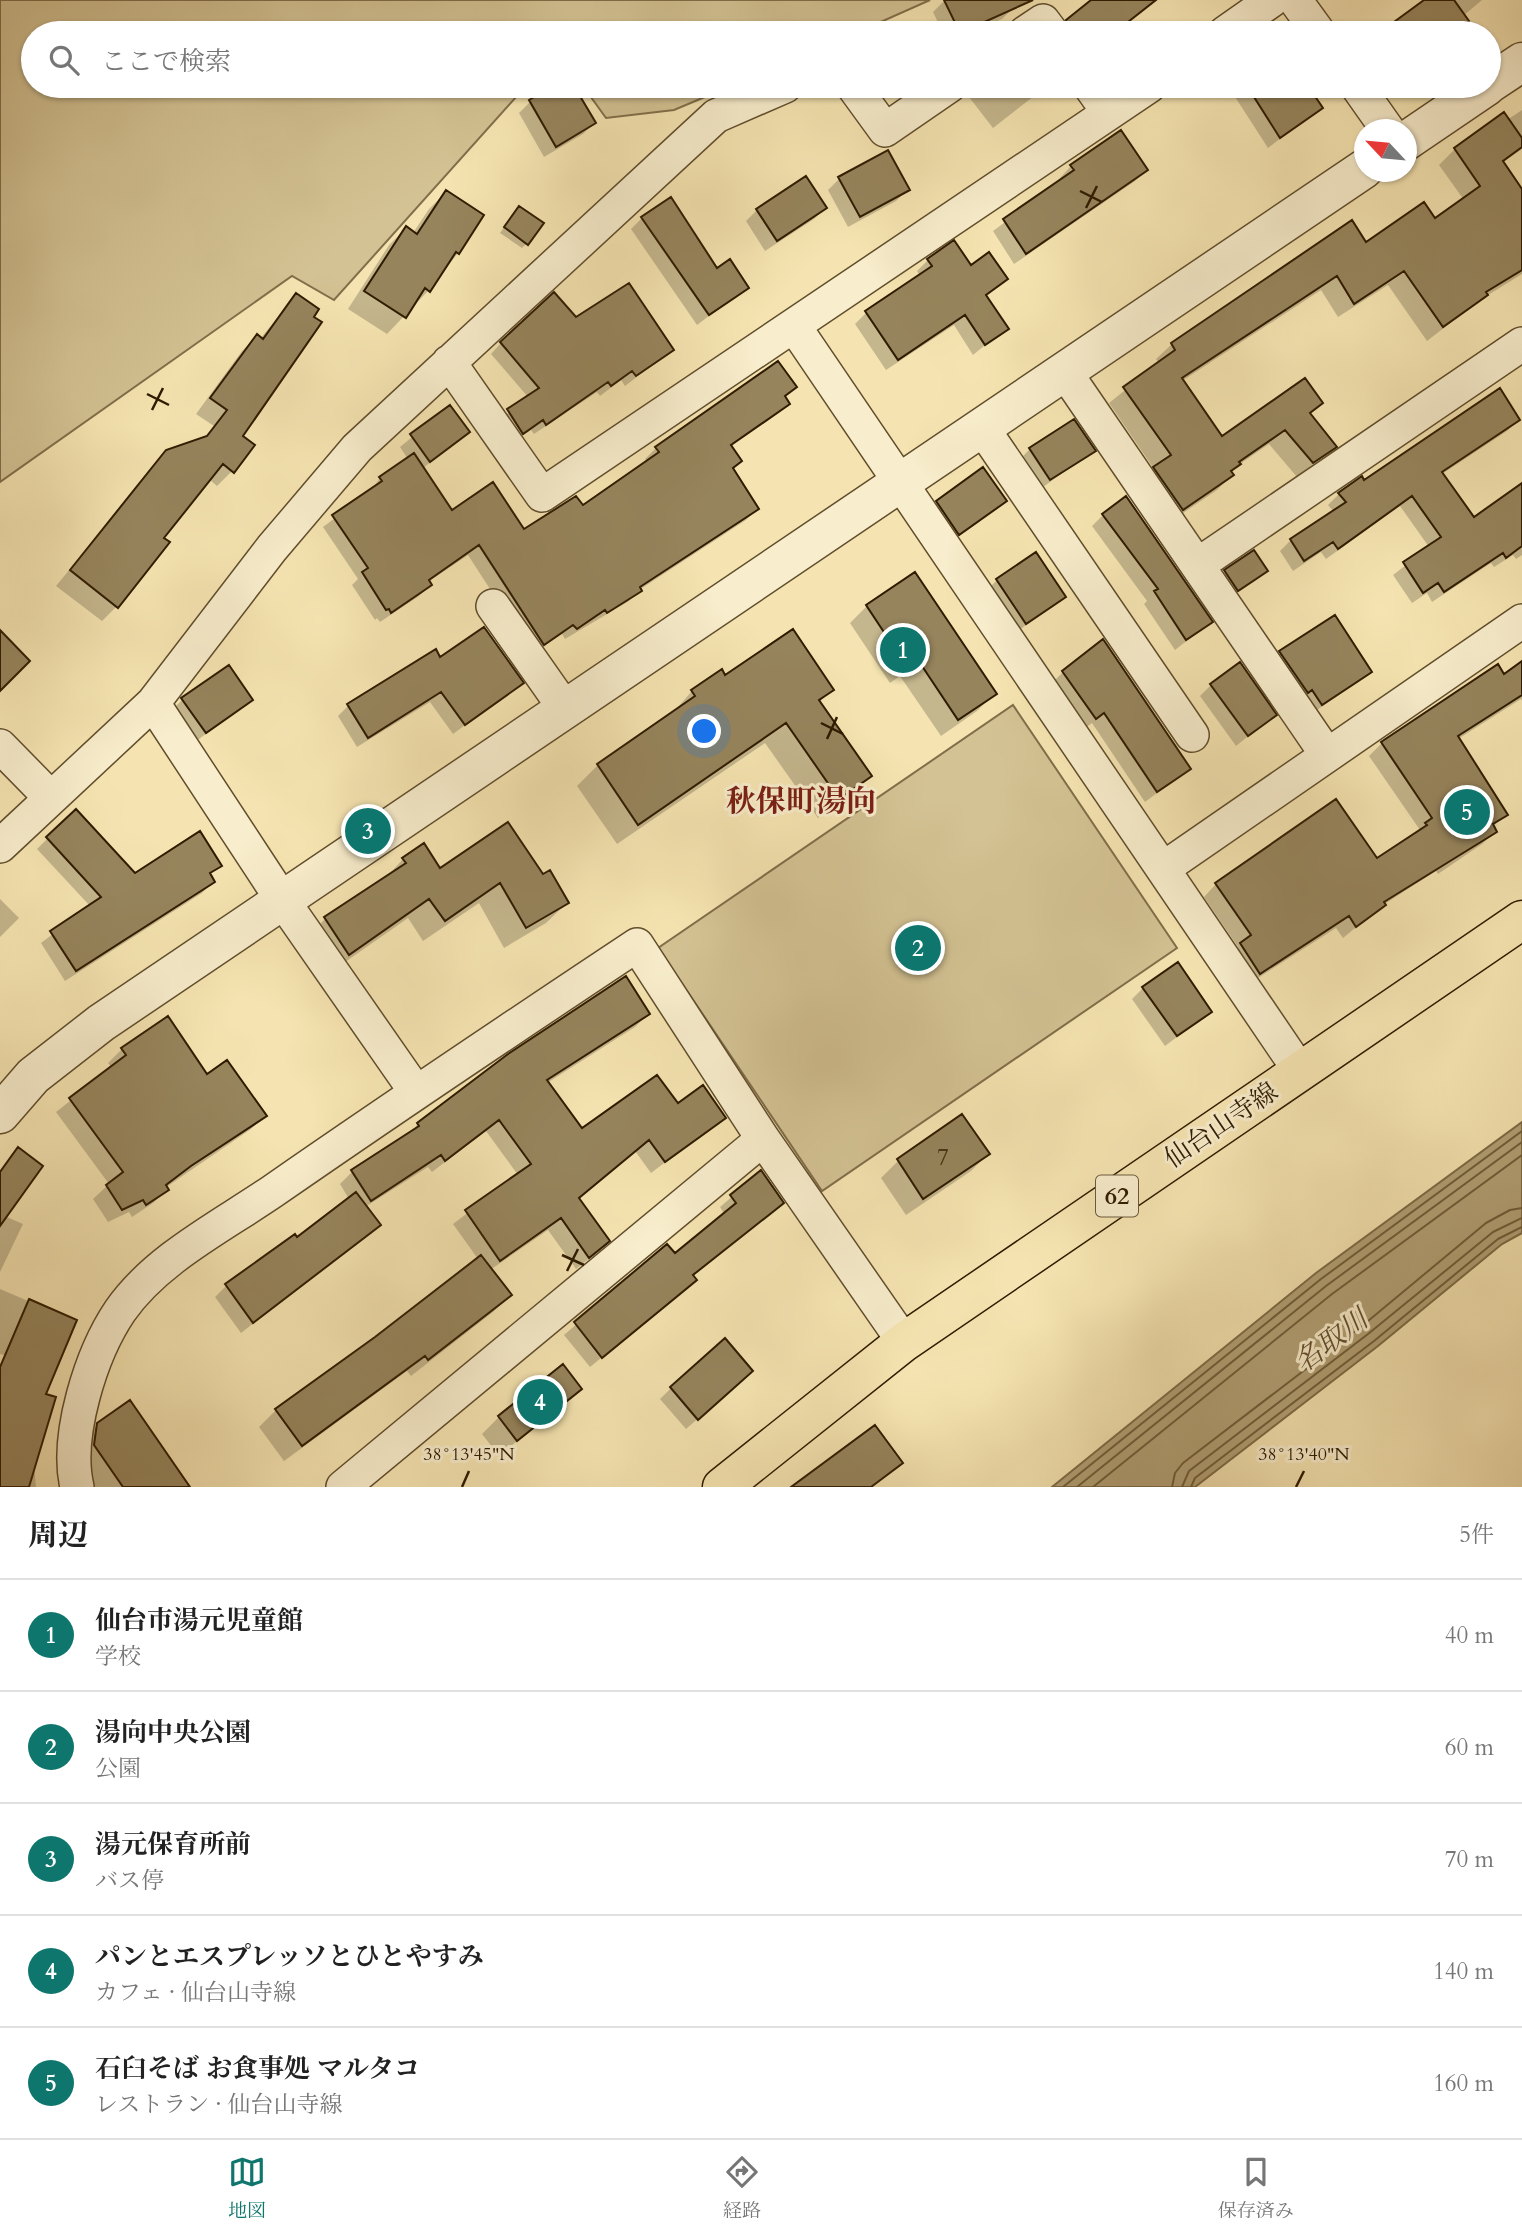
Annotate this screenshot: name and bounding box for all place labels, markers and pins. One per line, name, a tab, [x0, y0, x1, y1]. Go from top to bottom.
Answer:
pin: 1	[880, 624, 926, 676]
pin: 5	[1444, 786, 1490, 838]
pin: 3	[345, 805, 391, 857]
pin: 2	[895, 922, 941, 974]
pin: 4	[517, 1376, 563, 1428]

